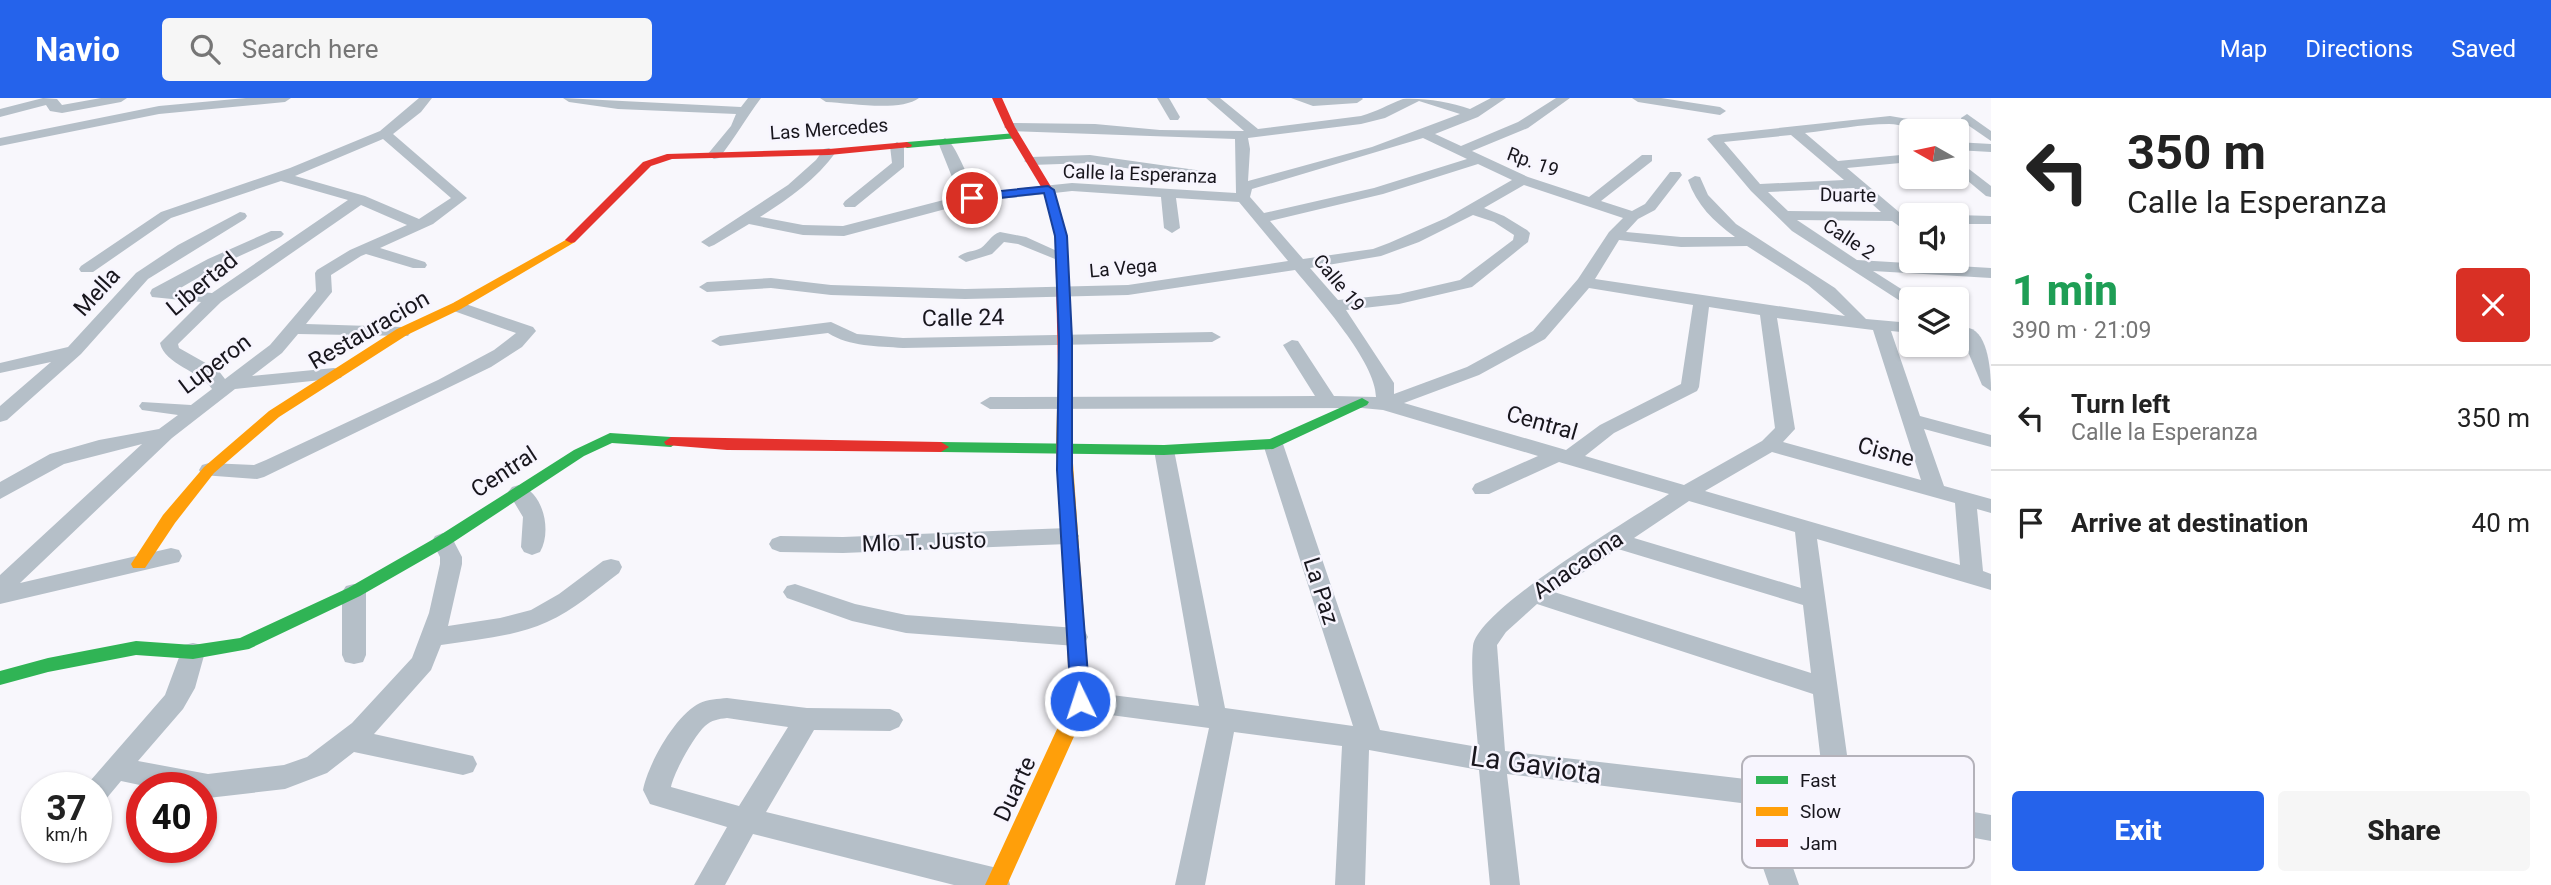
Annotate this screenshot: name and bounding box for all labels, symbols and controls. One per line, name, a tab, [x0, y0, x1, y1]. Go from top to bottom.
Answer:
search box	[162, 18, 652, 81]
text: Navio	[35, 30, 120, 69]
icon: search	[186, 30, 224, 68]
text: Search here	[242, 34, 379, 64]
text: Map	[2220, 35, 2267, 63]
text: Directions	[2305, 35, 2413, 63]
text: Saved	[2451, 35, 2516, 63]
street label: Las Mercedes	[769, 113, 889, 145]
north arrow	[1899, 119, 1969, 189]
map controls	[1899, 119, 1969, 357]
text: 350 m	[2127, 124, 2266, 181]
icon: left	[2012, 126, 2103, 217]
street label: Rp. 19	[1504, 142, 1562, 182]
street label: Calle la Esperanza	[1062, 160, 1218, 188]
pin	[942, 168, 1002, 228]
icon: arrive	[953, 179, 991, 217]
street label: Duarte	[1820, 183, 1876, 207]
text: Calle la Esperanza	[2127, 183, 2387, 221]
button: sound	[1899, 203, 1969, 273]
street label: Calle 2	[1819, 214, 1879, 264]
street label: Libertad	[161, 247, 243, 321]
street label: Calle 19	[1308, 250, 1370, 316]
street label: La Vega	[1088, 254, 1158, 282]
street label: Mella	[68, 262, 126, 322]
text: 1 min	[2012, 266, 2118, 315]
button: close	[2456, 268, 2530, 342]
street label: Restauracion	[304, 285, 434, 375]
button: layers	[1899, 287, 1969, 357]
street label: Calle 24	[922, 304, 1005, 332]
text: 390 m · 21:09	[2012, 317, 2151, 344]
street label: Luperon	[174, 328, 256, 400]
text: Turn left	[2071, 389, 2170, 419]
icon: left	[2012, 399, 2050, 437]
street label: Central	[1503, 400, 1581, 446]
text: 350 m	[2457, 403, 2530, 433]
text: Calle la Esperanza	[2071, 419, 2258, 446]
street label: Cisne	[1855, 432, 1917, 472]
street label: Central	[466, 441, 542, 503]
icon: arrive	[2012, 504, 2050, 542]
text: Arrive at destination	[2071, 508, 2308, 538]
text: 40 m	[2472, 508, 2530, 538]
street label: Anacaona	[1528, 525, 1628, 605]
street label: Mlo T. Justo	[861, 526, 987, 558]
street label: La Paz	[1298, 554, 1344, 628]
position arrow	[1043, 664, 1117, 738]
street label: La Gaviota	[1468, 739, 1604, 791]
street label: Duarte	[988, 752, 1042, 826]
legend	[1742, 756, 1974, 868]
text: Fast	[1800, 769, 1837, 792]
speed limit sign: 40	[126, 772, 217, 863]
text: 37	[46, 788, 87, 829]
button: Exit	[2012, 791, 2264, 871]
button: Share	[2278, 791, 2530, 871]
text: Slow	[1800, 800, 1841, 823]
text: km/h	[45, 824, 88, 845]
text: Jam	[1800, 832, 1837, 855]

